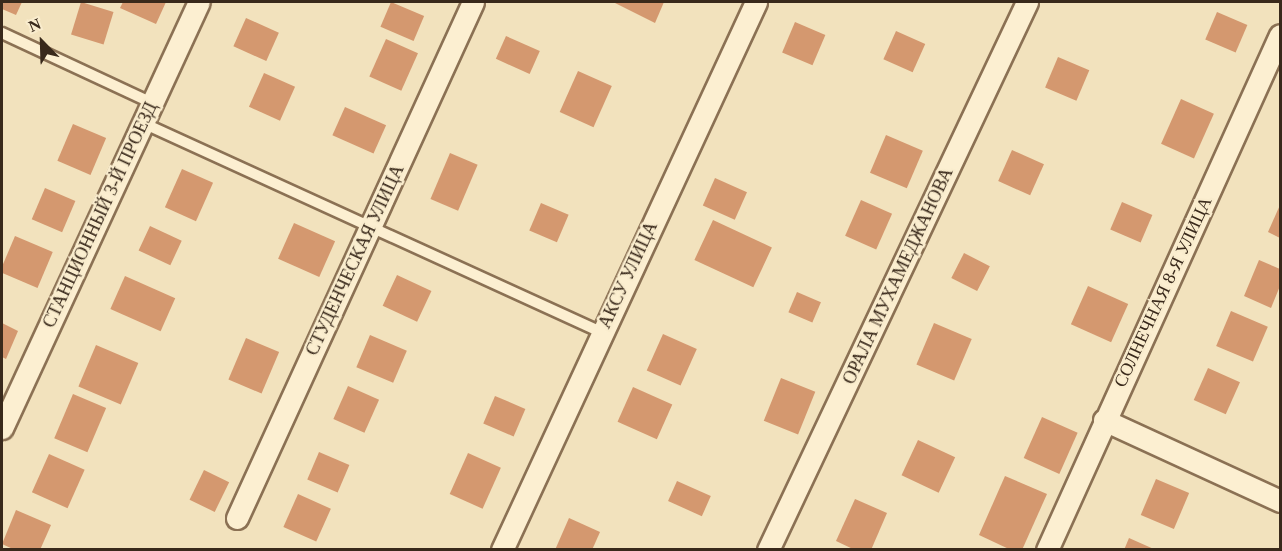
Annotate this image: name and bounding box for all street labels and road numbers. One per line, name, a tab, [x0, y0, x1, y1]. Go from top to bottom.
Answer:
street label: СТАНЦИОННЫЙ 3-Й ПРОЕЗД	[38, 99, 162, 331]
street label: СТУДЕНЧЕСКАЯ УЛИЦА	[301, 161, 409, 359]
street label: ОРАЛА МУХАМЕДЖАНОВА	[838, 164, 958, 388]
street label: СОЛНЕЧНАЯ 8-Я УЛИЦА	[1109, 193, 1217, 391]
street label: АКСУ УЛИЦА	[594, 218, 662, 332]

